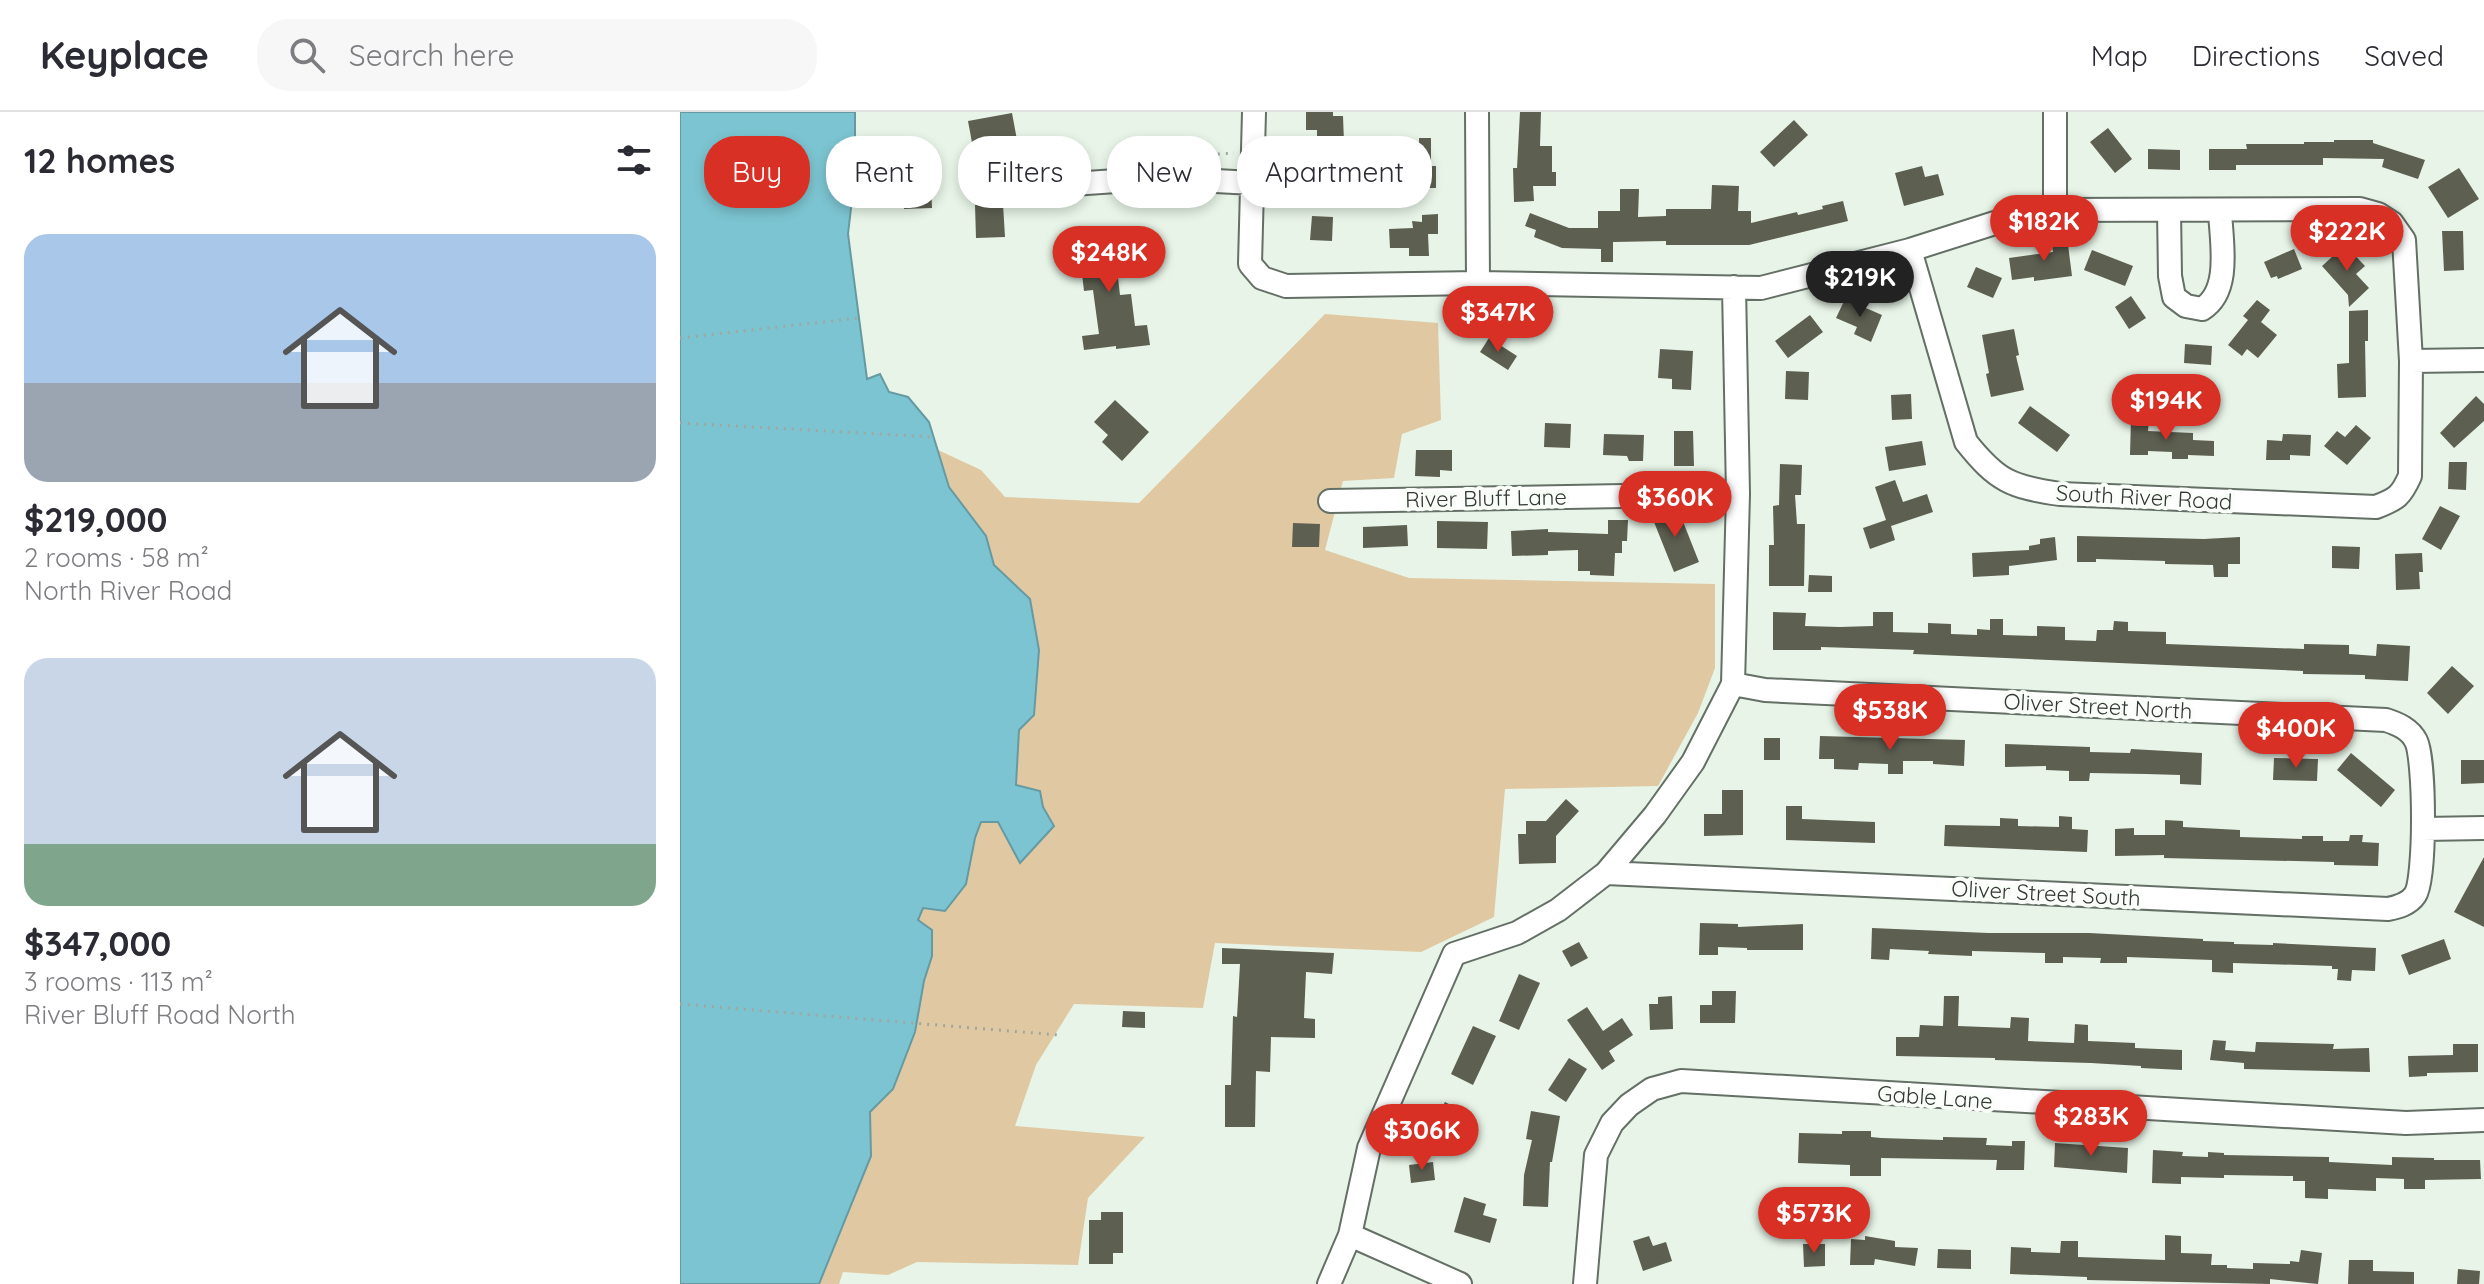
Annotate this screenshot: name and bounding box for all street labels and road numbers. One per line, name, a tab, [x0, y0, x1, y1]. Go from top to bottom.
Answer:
street label: South River Road	[2055, 478, 2233, 516]
street label: River Bluff Lane	[1405, 483, 1567, 513]
street label: Oliver Street North	[2003, 687, 2193, 725]
street label: Oliver Street South	[1951, 874, 2141, 912]
street label: Gable Lane	[1876, 1079, 1994, 1115]

